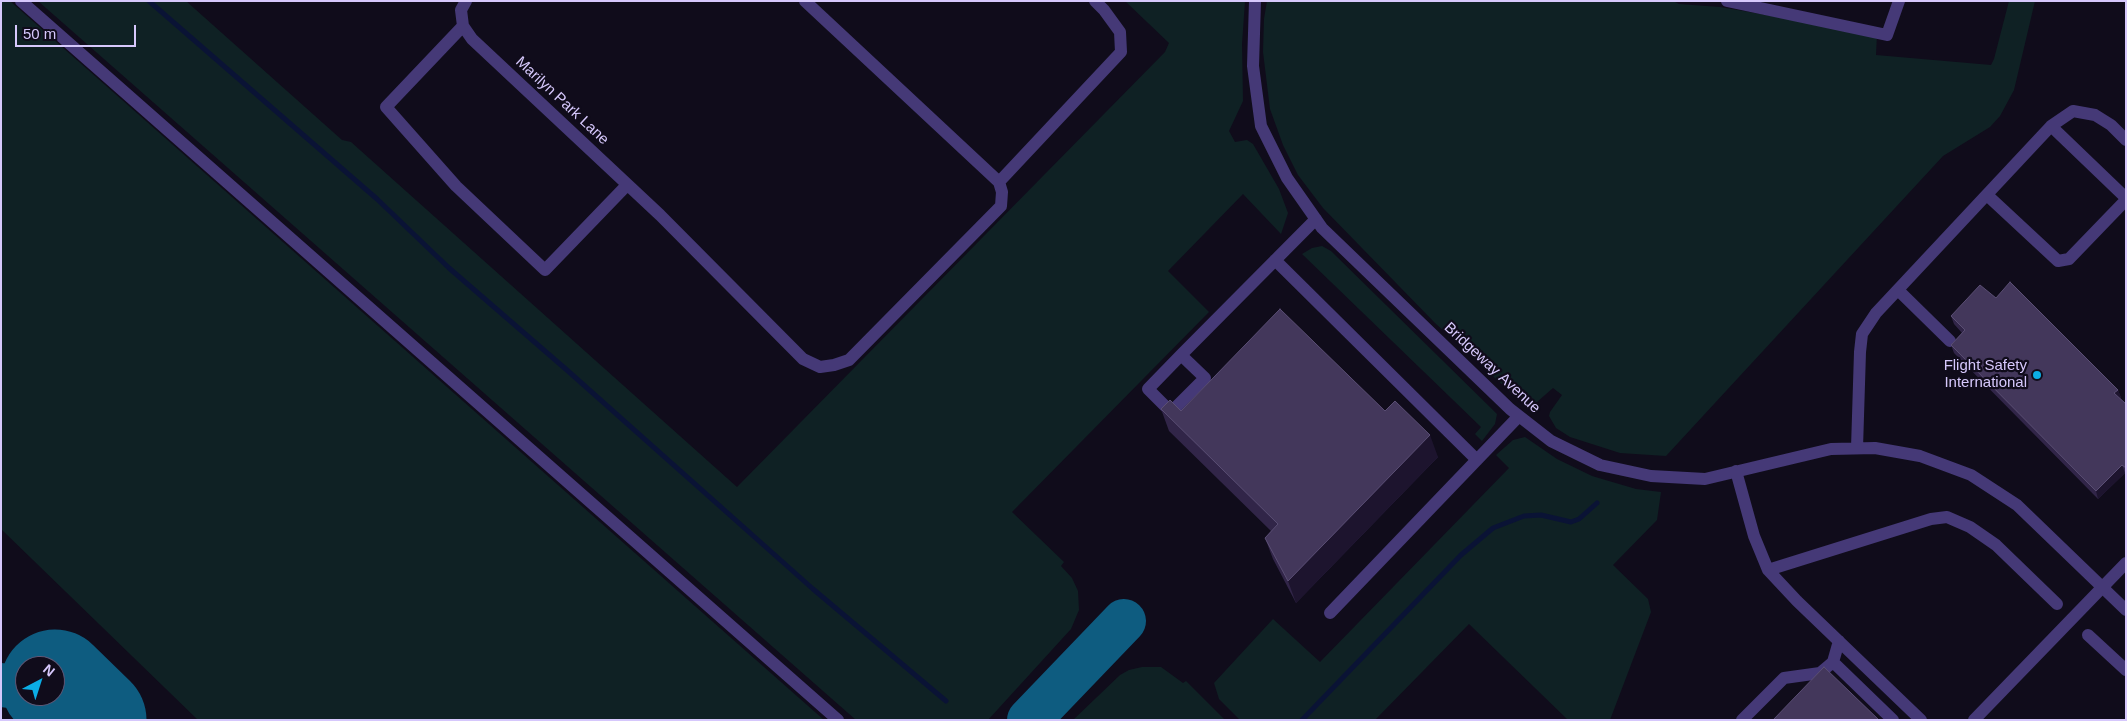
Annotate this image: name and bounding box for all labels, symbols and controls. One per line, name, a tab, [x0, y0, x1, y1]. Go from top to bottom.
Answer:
scale bar	[18, 15, 139, 47]
text: 50 m	[23, 25, 56, 42]
street label: Marilyn Park Lane	[512, 53, 612, 149]
street label: Bridgeway Avenue	[1440, 319, 1544, 417]
place label: Flight Safety International	[1944, 357, 2027, 392]
marker: Flight Safety International	[2031, 369, 2043, 381]
north arrow	[15, 656, 65, 706]
text: N	[40, 661, 58, 680]

